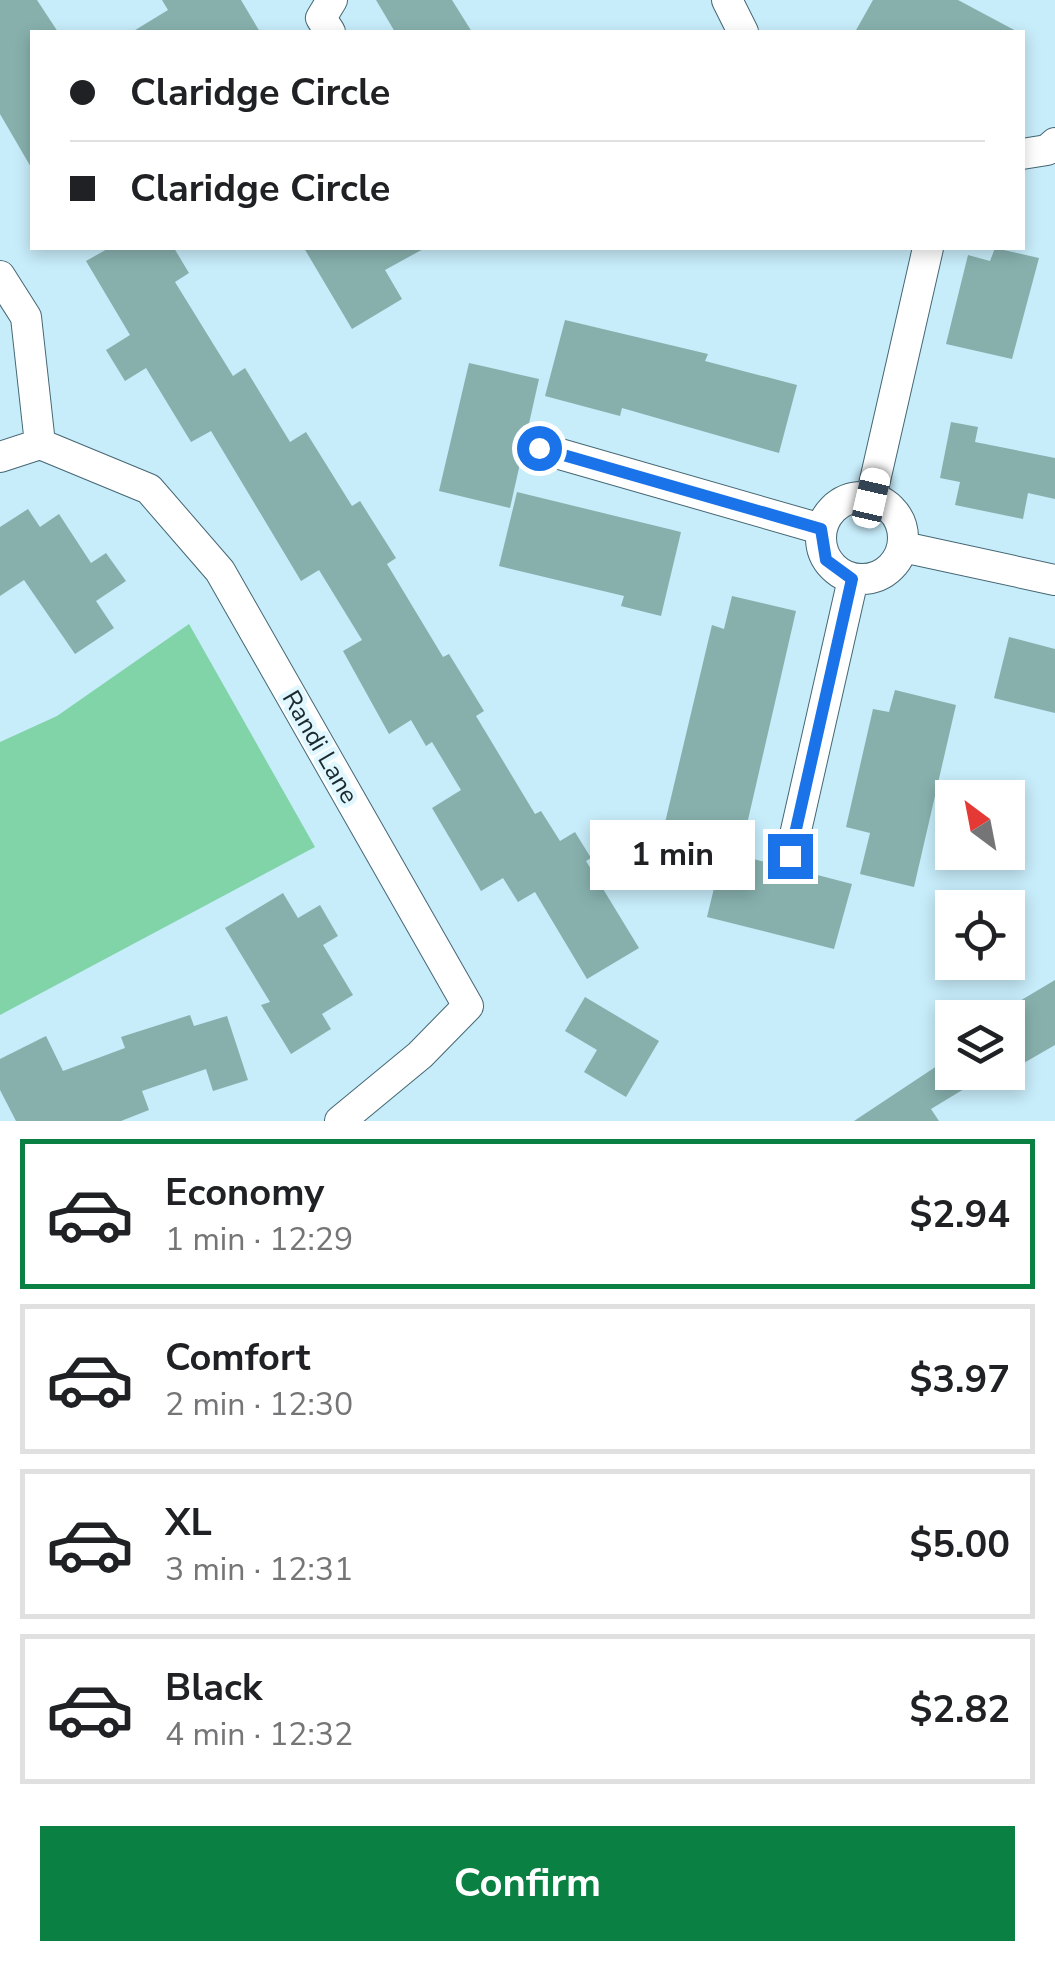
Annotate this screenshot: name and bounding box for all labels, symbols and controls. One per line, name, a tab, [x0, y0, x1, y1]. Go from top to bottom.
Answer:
text: Claridge Circle	[130, 67, 390, 118]
text: Claridge Circle	[130, 163, 390, 214]
route start	[517, 426, 562, 471]
car	[850, 465, 892, 531]
street label: Randi Lane	[274, 684, 366, 810]
north arrow	[935, 780, 1025, 870]
map controls	[935, 780, 1025, 1090]
callout: 1 min	[590, 821, 755, 891]
text: 1 min	[631, 833, 714, 876]
route end	[768, 834, 813, 879]
button: locate	[935, 890, 1025, 980]
button: layers	[935, 1000, 1025, 1090]
text: Economy	[165, 1167, 324, 1218]
icon: car	[45, 1169, 135, 1259]
text: $2.94	[909, 1189, 1010, 1240]
text: 1 min · 12:29	[165, 1218, 353, 1261]
text: Comfort	[165, 1332, 310, 1383]
icon: car	[45, 1334, 135, 1424]
text: $3.97	[909, 1354, 1010, 1405]
text: 2 min · 12:30	[165, 1383, 353, 1426]
text: XL	[165, 1497, 212, 1548]
icon: car	[45, 1499, 135, 1589]
text: $5.00	[909, 1519, 1010, 1570]
text: 3 min · 12:31	[165, 1548, 353, 1591]
text: Black	[165, 1662, 262, 1713]
icon: car	[45, 1664, 135, 1754]
text: $2.82	[909, 1684, 1010, 1735]
text: 4 min · 12:32	[165, 1713, 353, 1756]
button: Confirm	[40, 1826, 1015, 1941]

